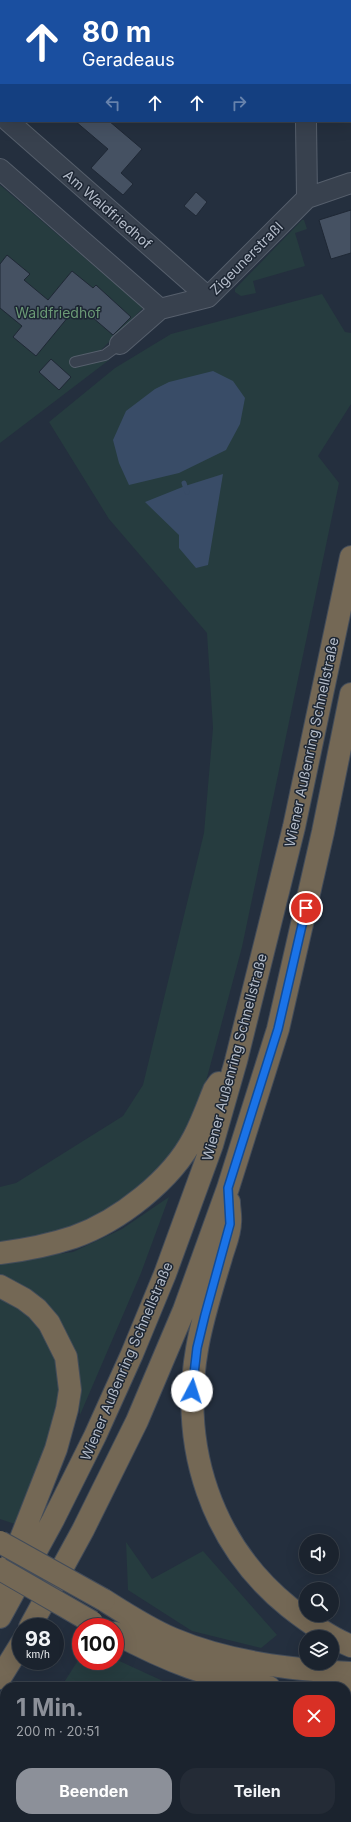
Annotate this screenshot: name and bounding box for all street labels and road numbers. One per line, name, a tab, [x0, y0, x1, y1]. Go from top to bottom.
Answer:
street label: Am Waldfriedhof	[60, 166, 156, 252]
street label: Zigeunerstraßl	[206, 218, 286, 298]
street label: Wiener Außenring Schnellstraße	[280, 636, 342, 848]
street label: Wiener Außenring Schnellstraße	[198, 951, 270, 1163]
street label: Wiener Außenring Schnellstraße	[76, 1259, 176, 1463]

